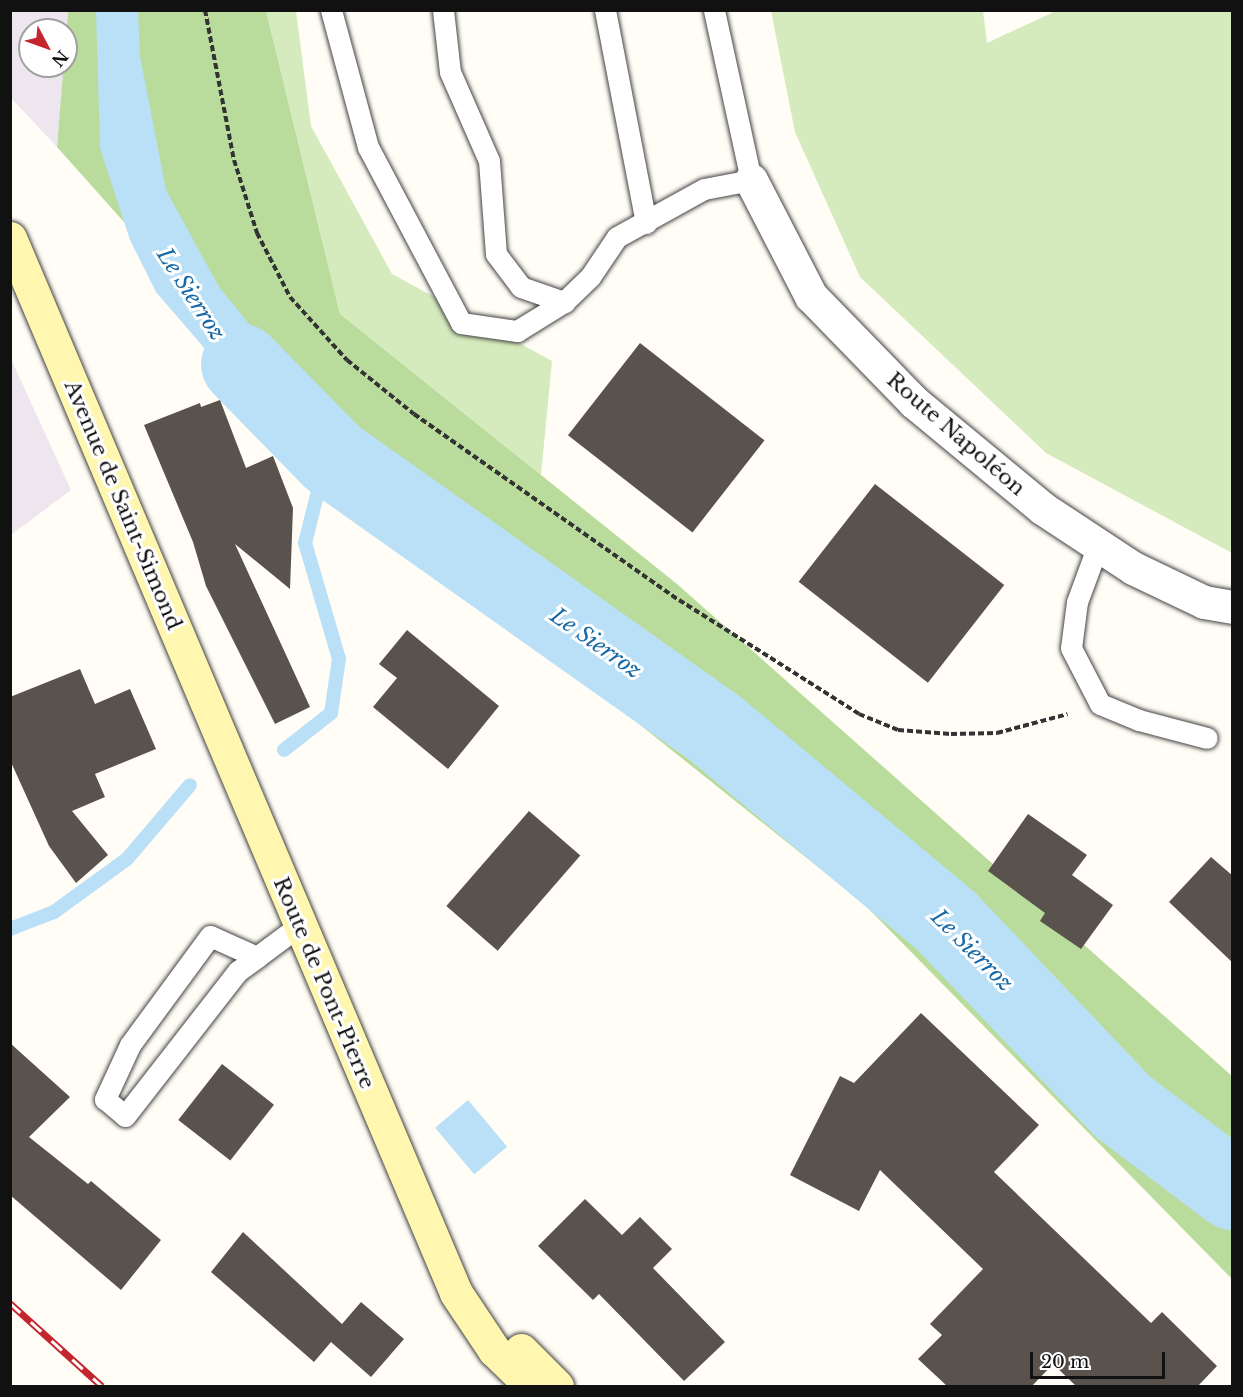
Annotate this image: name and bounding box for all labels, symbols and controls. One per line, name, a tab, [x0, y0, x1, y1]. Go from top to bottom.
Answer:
north arrow	[18, 18, 78, 78]
text: N	[48, 46, 73, 71]
water label: Le Sierroz	[151, 243, 231, 345]
street label: Route Napoléon	[882, 367, 1030, 501]
street label: Avenue de Saint-Simond	[59, 377, 187, 633]
water label: Le Sierroz	[546, 602, 646, 684]
street label: Route de Pont-Pierre	[268, 873, 380, 1093]
water label: Le Sierroz	[926, 904, 1018, 996]
scale bar	[1033, 1340, 1168, 1378]
text: 20 m	[1041, 1351, 1089, 1373]

